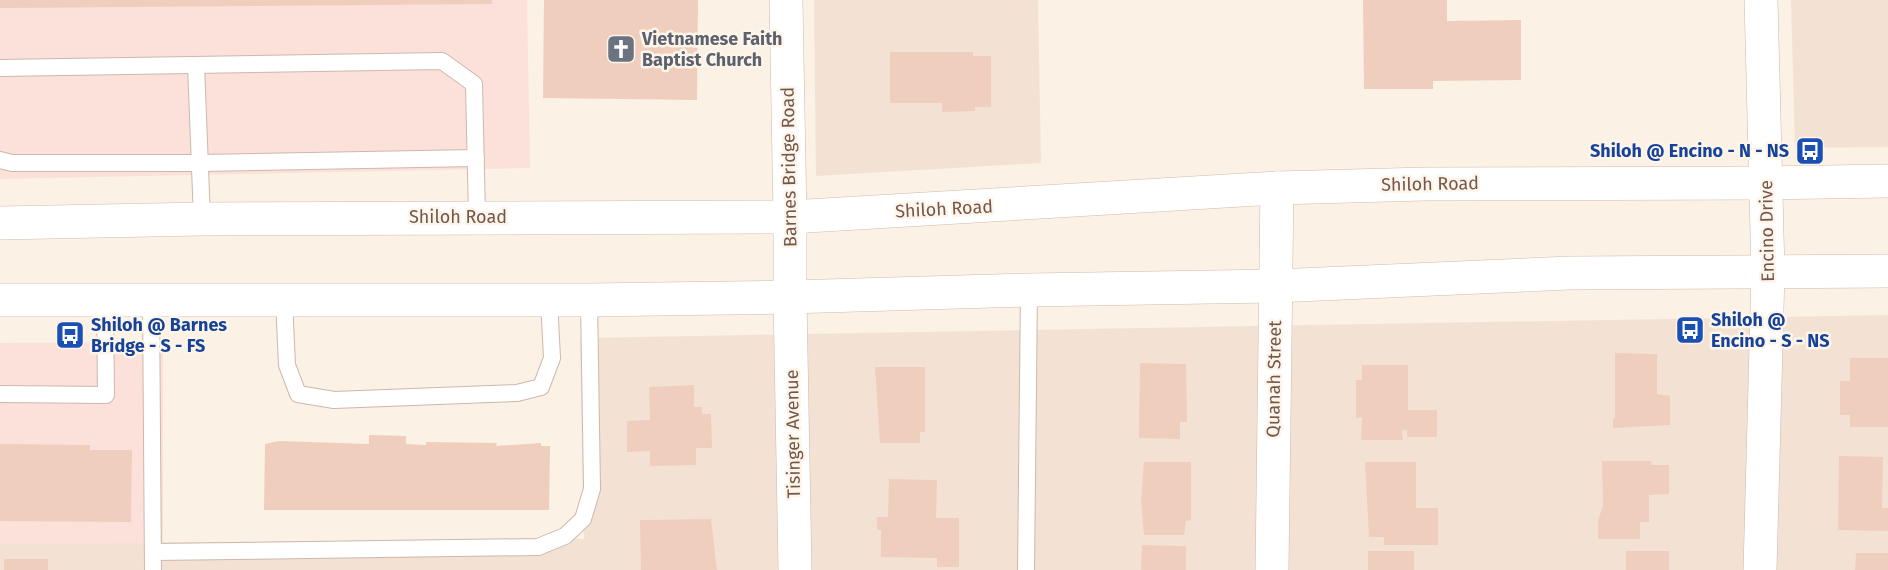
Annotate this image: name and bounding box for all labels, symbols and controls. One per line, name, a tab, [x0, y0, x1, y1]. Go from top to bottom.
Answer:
place label: Vietnamese Faith Baptist Church	[641, 28, 782, 71]
church icon: Vietnamese Faith Baptist Church	[605, 33, 637, 65]
street label: Barnes Bridge Road	[777, 87, 801, 247]
bus stop icon: Shiloh @ Encino - N - NS	[1794, 135, 1826, 167]
place label: Shiloh @ Encino - N - NS	[1590, 140, 1789, 162]
street label: Shiloh Road	[1381, 172, 1479, 196]
street label: Encino Drive	[1755, 180, 1779, 282]
street label: Shiloh Road	[895, 195, 993, 223]
street label: Shiloh Road	[409, 206, 507, 228]
place label: Shiloh @ Encino - S - NS	[1711, 309, 1830, 352]
place label: Shiloh @ Barnes Bridge - S - FS	[91, 314, 227, 357]
bus stop icon: Shiloh @ Encino - S - NS	[1674, 314, 1706, 346]
bus stop icon: Shiloh @ Barnes Bridge - S - FS	[54, 319, 86, 351]
street label: Quanah Street	[1262, 320, 1286, 438]
street label: Tisinger Avenue	[781, 369, 805, 499]

